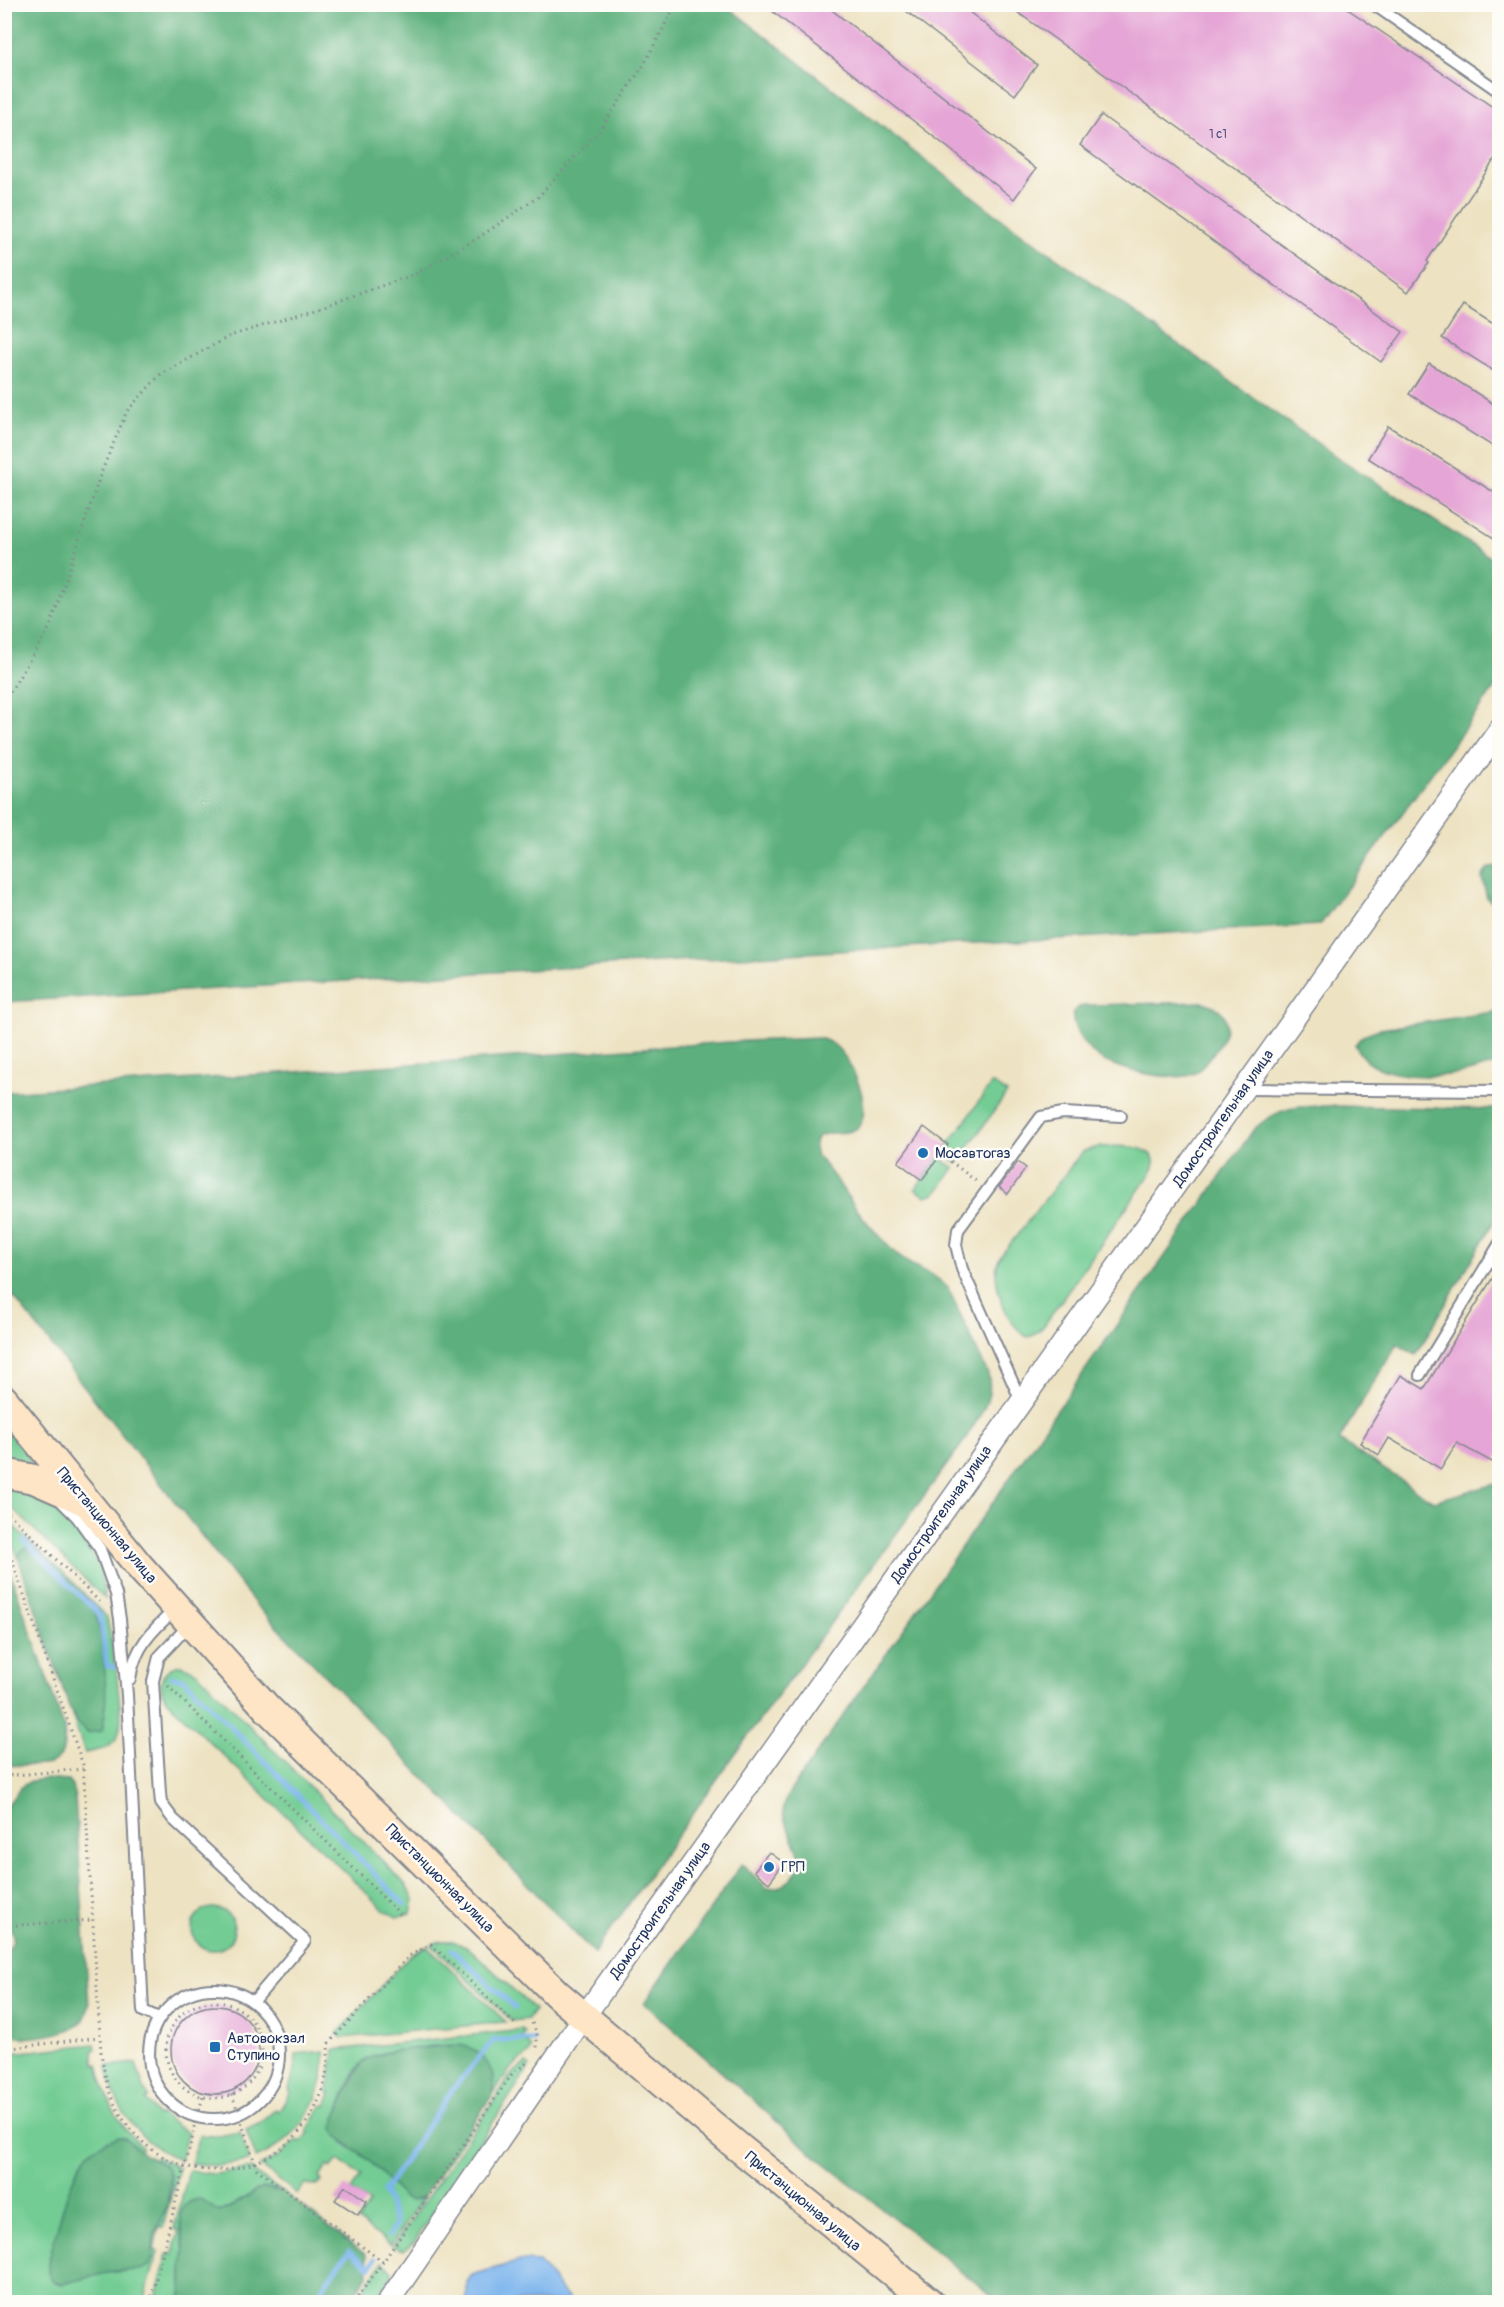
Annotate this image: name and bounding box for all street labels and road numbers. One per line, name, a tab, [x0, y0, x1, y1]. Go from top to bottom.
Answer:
street label: Домостроительная улица	[1168, 1046, 1278, 1192]
street label: Домостроительная улица	[886, 1442, 996, 1588]
street label: Пристанционная улица	[52, 1463, 161, 1587]
street label: Пристанционная улица	[381, 1820, 498, 1937]
street label: Домостроительная улица	[605, 1838, 715, 1984]
street label: Пристанционная улица	[741, 2147, 865, 2256]

